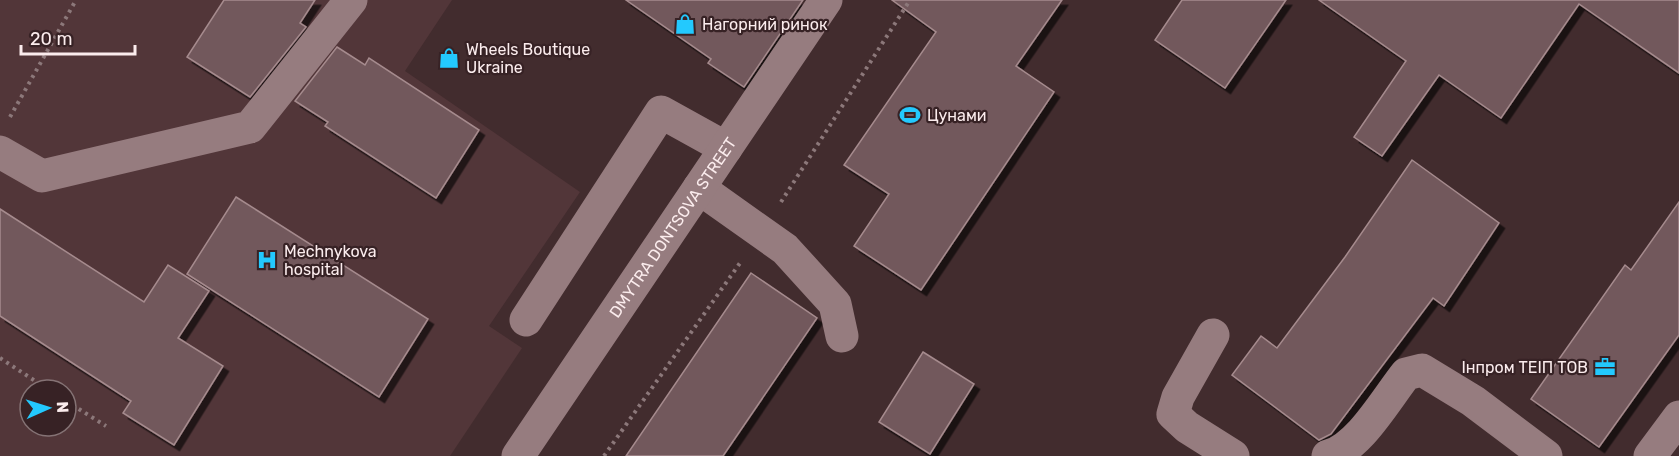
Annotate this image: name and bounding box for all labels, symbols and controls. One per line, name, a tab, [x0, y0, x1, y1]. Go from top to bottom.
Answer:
shop icon: Нагорний ринок	[673, 12, 697, 36]
place label: Нагорний ринок	[702, 15, 828, 34]
scale bar	[21, 18, 135, 56]
text: 20 m	[30, 28, 72, 50]
place label: Wheels Boutique Ukraine	[466, 40, 590, 77]
shop icon: Wheels Boutique Ukraine	[437, 46, 461, 70]
sports icon: Цунами	[898, 103, 922, 127]
place label: Цунами	[927, 106, 987, 125]
street label: DMYTRA DONTSOVA STREET	[605, 134, 740, 321]
place label: Mechnykova hospital	[284, 242, 377, 279]
hospital icon: Mechnykova hospital	[255, 248, 279, 272]
office icon: Інпром ТЕІП ТОВ	[1593, 355, 1617, 379]
place label: Інпром ТЕІП ТОВ	[1461, 358, 1588, 377]
north arrow	[18, 378, 78, 438]
text: N	[53, 401, 72, 413]

